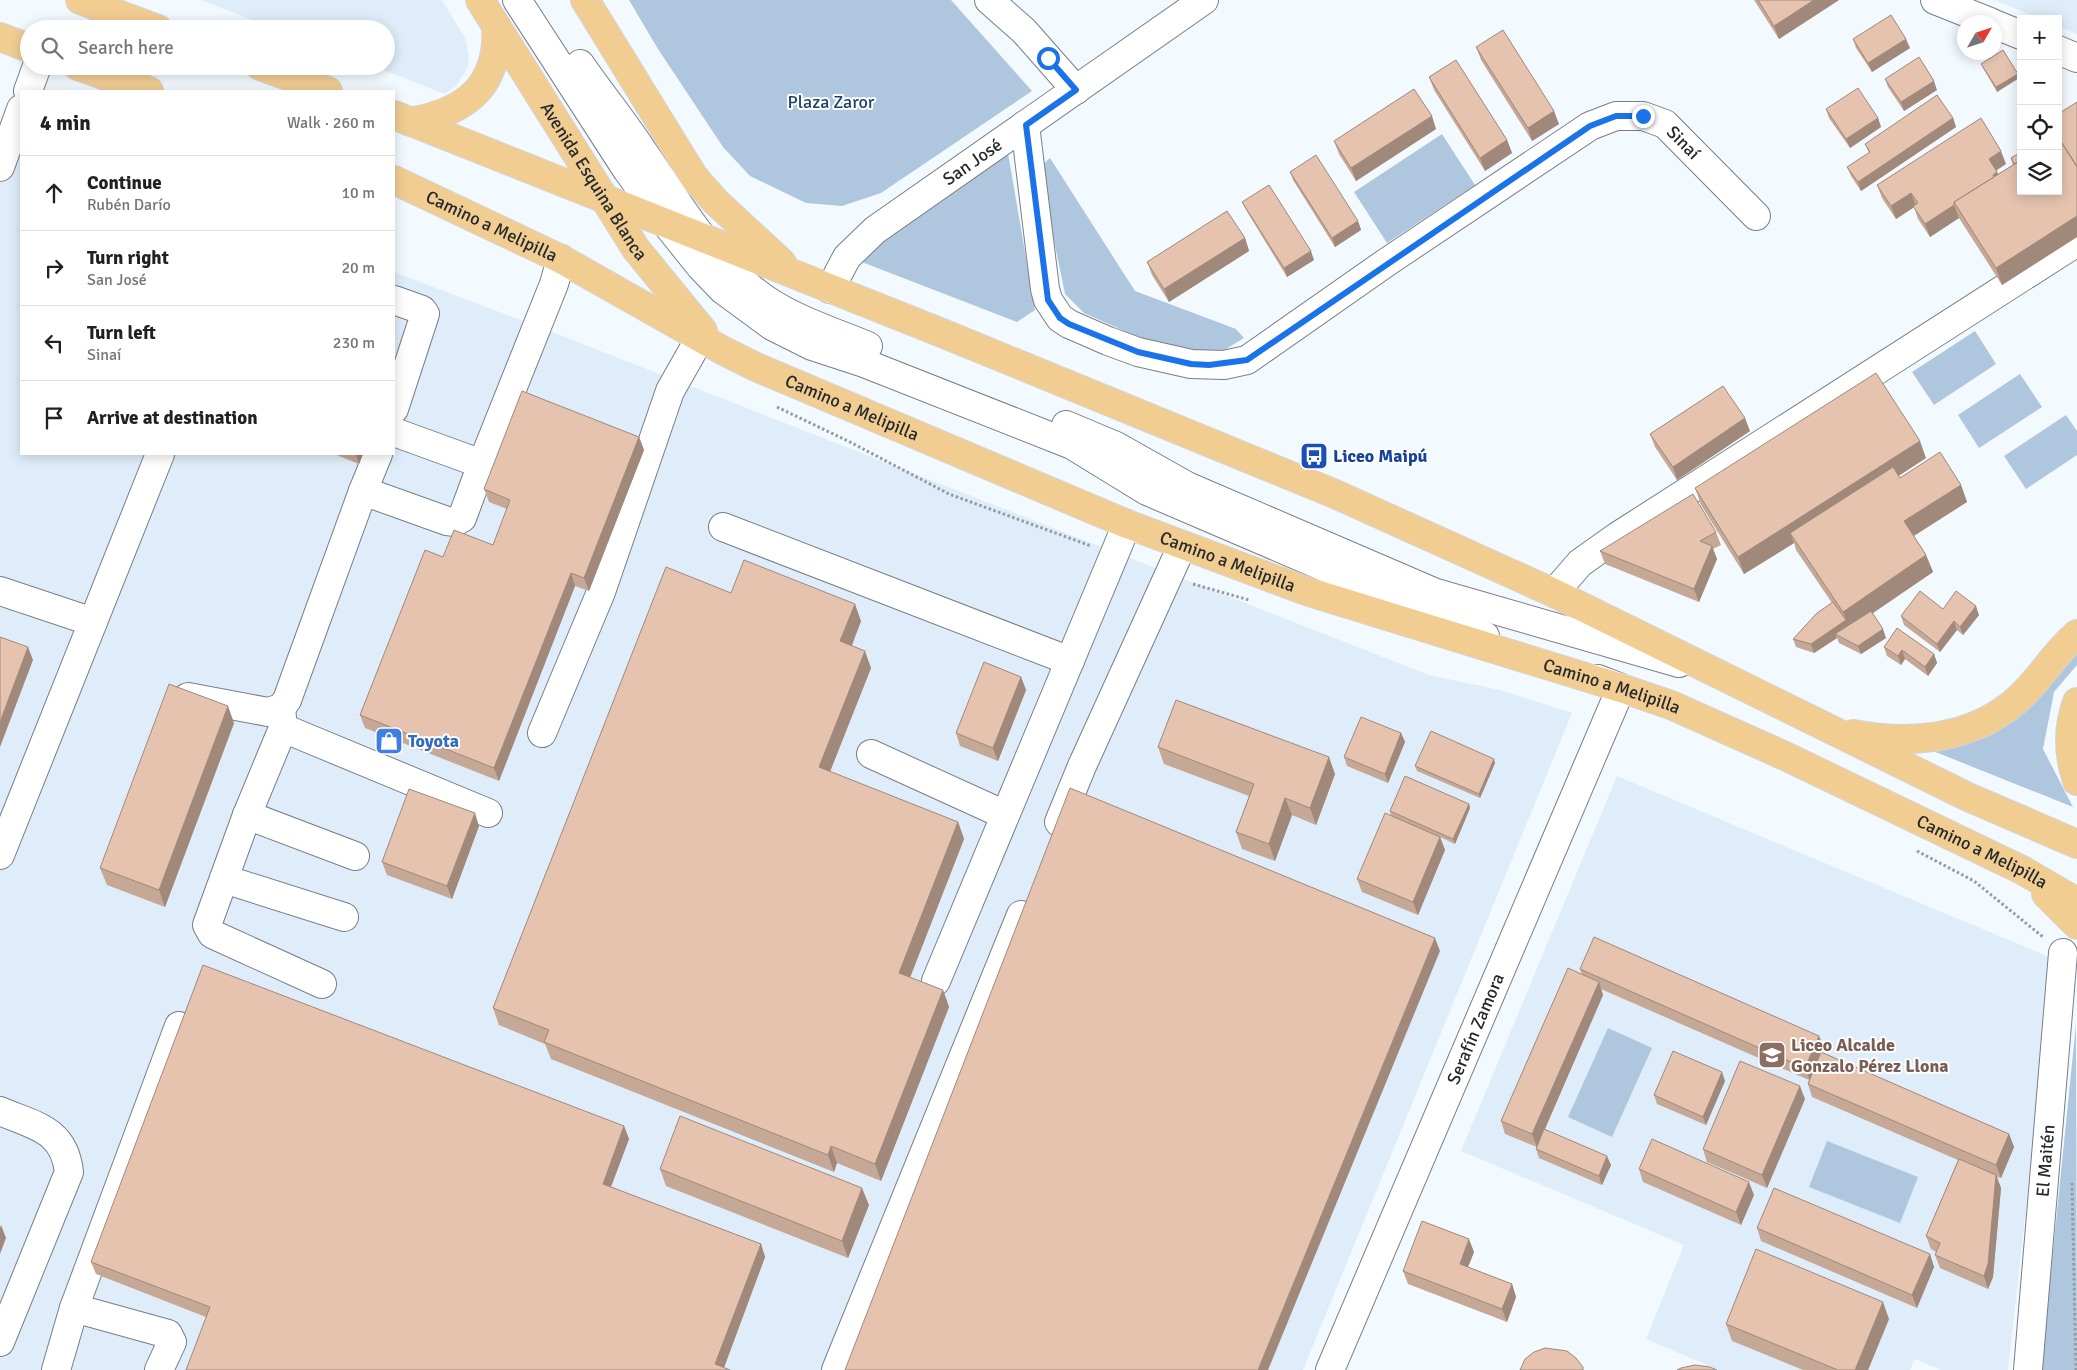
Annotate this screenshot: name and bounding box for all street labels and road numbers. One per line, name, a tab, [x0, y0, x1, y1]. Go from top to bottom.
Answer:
street label: Avenida Esquina Blanca	[536, 98, 652, 265]
street label: Sinaí	[1662, 121, 1705, 164]
street label: San José	[939, 134, 1006, 190]
street label: Camino a Melipilla	[422, 186, 561, 267]
street label: Camino a Melipilla	[782, 370, 922, 446]
street label: Camino a Melipilla	[1157, 526, 1299, 597]
street label: Camino a Melipilla	[1541, 654, 1684, 719]
street label: Camino a Melipilla	[1913, 810, 2051, 893]
street label: Serafín Zamora	[1442, 970, 1509, 1088]
street label: El Maitén	[2032, 1123, 2060, 1198]

